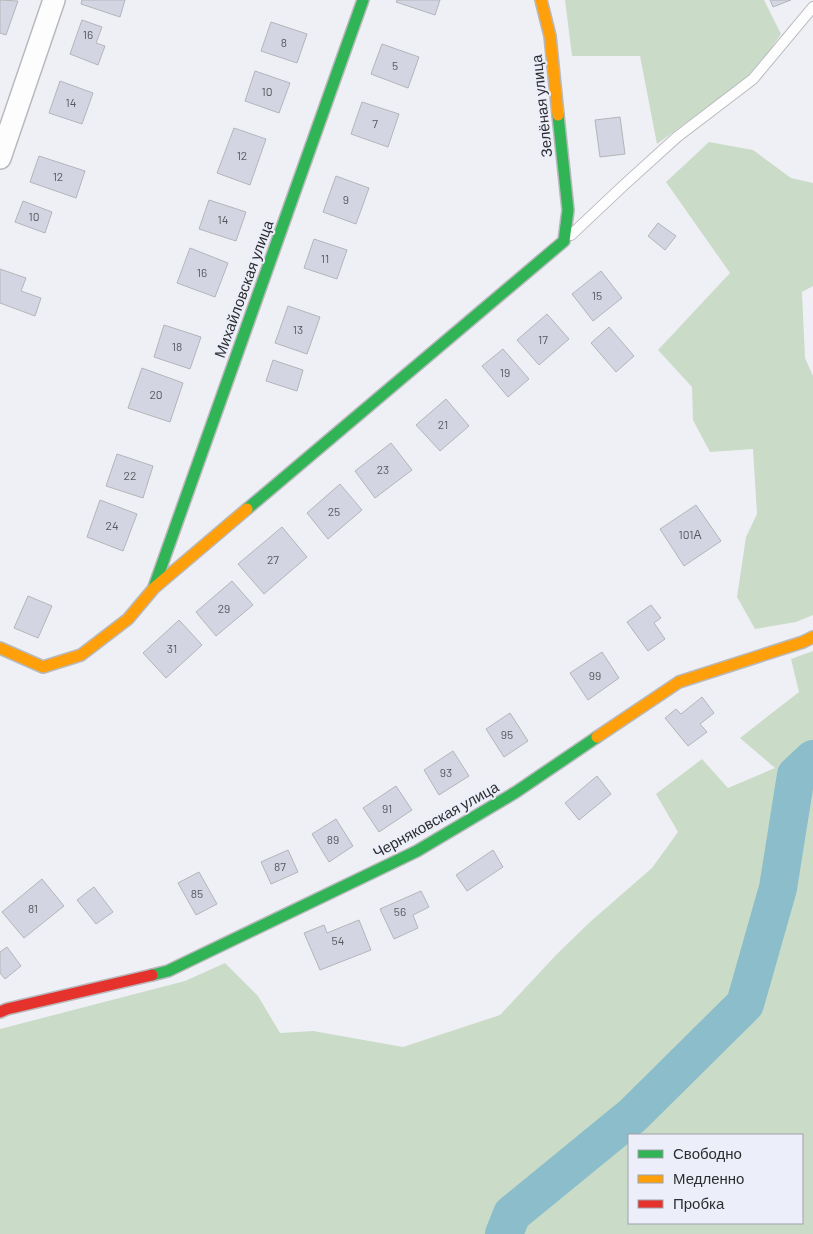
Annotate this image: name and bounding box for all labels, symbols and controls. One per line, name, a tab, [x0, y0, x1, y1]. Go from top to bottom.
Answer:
house number: 16	[83, 27, 93, 41]
house number: 8	[281, 35, 287, 49]
street label: Зелёная улица	[527, 53, 555, 158]
house number: 5	[392, 58, 398, 72]
house number: 10	[262, 84, 272, 98]
house number: 14	[66, 95, 76, 109]
house number: 7	[372, 116, 378, 130]
house number: 12	[237, 148, 247, 162]
house number: 12	[53, 169, 63, 183]
house number: 9	[343, 192, 349, 206]
house number: 10	[29, 209, 39, 223]
house number: 14	[218, 212, 228, 226]
street label: Михайловская улица	[210, 217, 277, 360]
house number: 11	[321, 251, 329, 265]
house number: 16	[197, 265, 207, 279]
house number: 15	[592, 288, 602, 302]
house number: 13	[293, 322, 303, 336]
house number: 17	[538, 332, 548, 346]
house number: 18	[172, 339, 182, 353]
house number: 19	[500, 365, 510, 379]
house number: 20	[149, 387, 163, 401]
house number: 21	[438, 417, 448, 431]
house number: 23	[377, 462, 389, 476]
house number: 22	[124, 468, 136, 482]
house number: 25	[328, 504, 340, 518]
house number: 24	[105, 518, 119, 532]
house number: 101А	[679, 527, 701, 541]
house number: 27	[267, 552, 279, 566]
house number: 29	[218, 601, 230, 615]
house number: 31	[167, 641, 177, 655]
house number: 99	[589, 668, 601, 682]
house number: 95	[501, 727, 513, 741]
house number: 93	[440, 765, 452, 779]
street label: Черняковская улица	[369, 777, 502, 861]
house number: 91	[382, 801, 392, 815]
house number: 89	[327, 832, 339, 846]
house number: 87	[274, 859, 286, 873]
house number: 85	[191, 886, 203, 900]
house number: 81	[28, 901, 38, 915]
house number: 56	[394, 904, 406, 918]
house number: 54	[332, 933, 344, 947]
legend	[628, 1134, 803, 1224]
text: Свободно	[673, 1144, 742, 1162]
text: Медленно	[673, 1169, 744, 1187]
text: Пробка	[673, 1194, 725, 1212]

